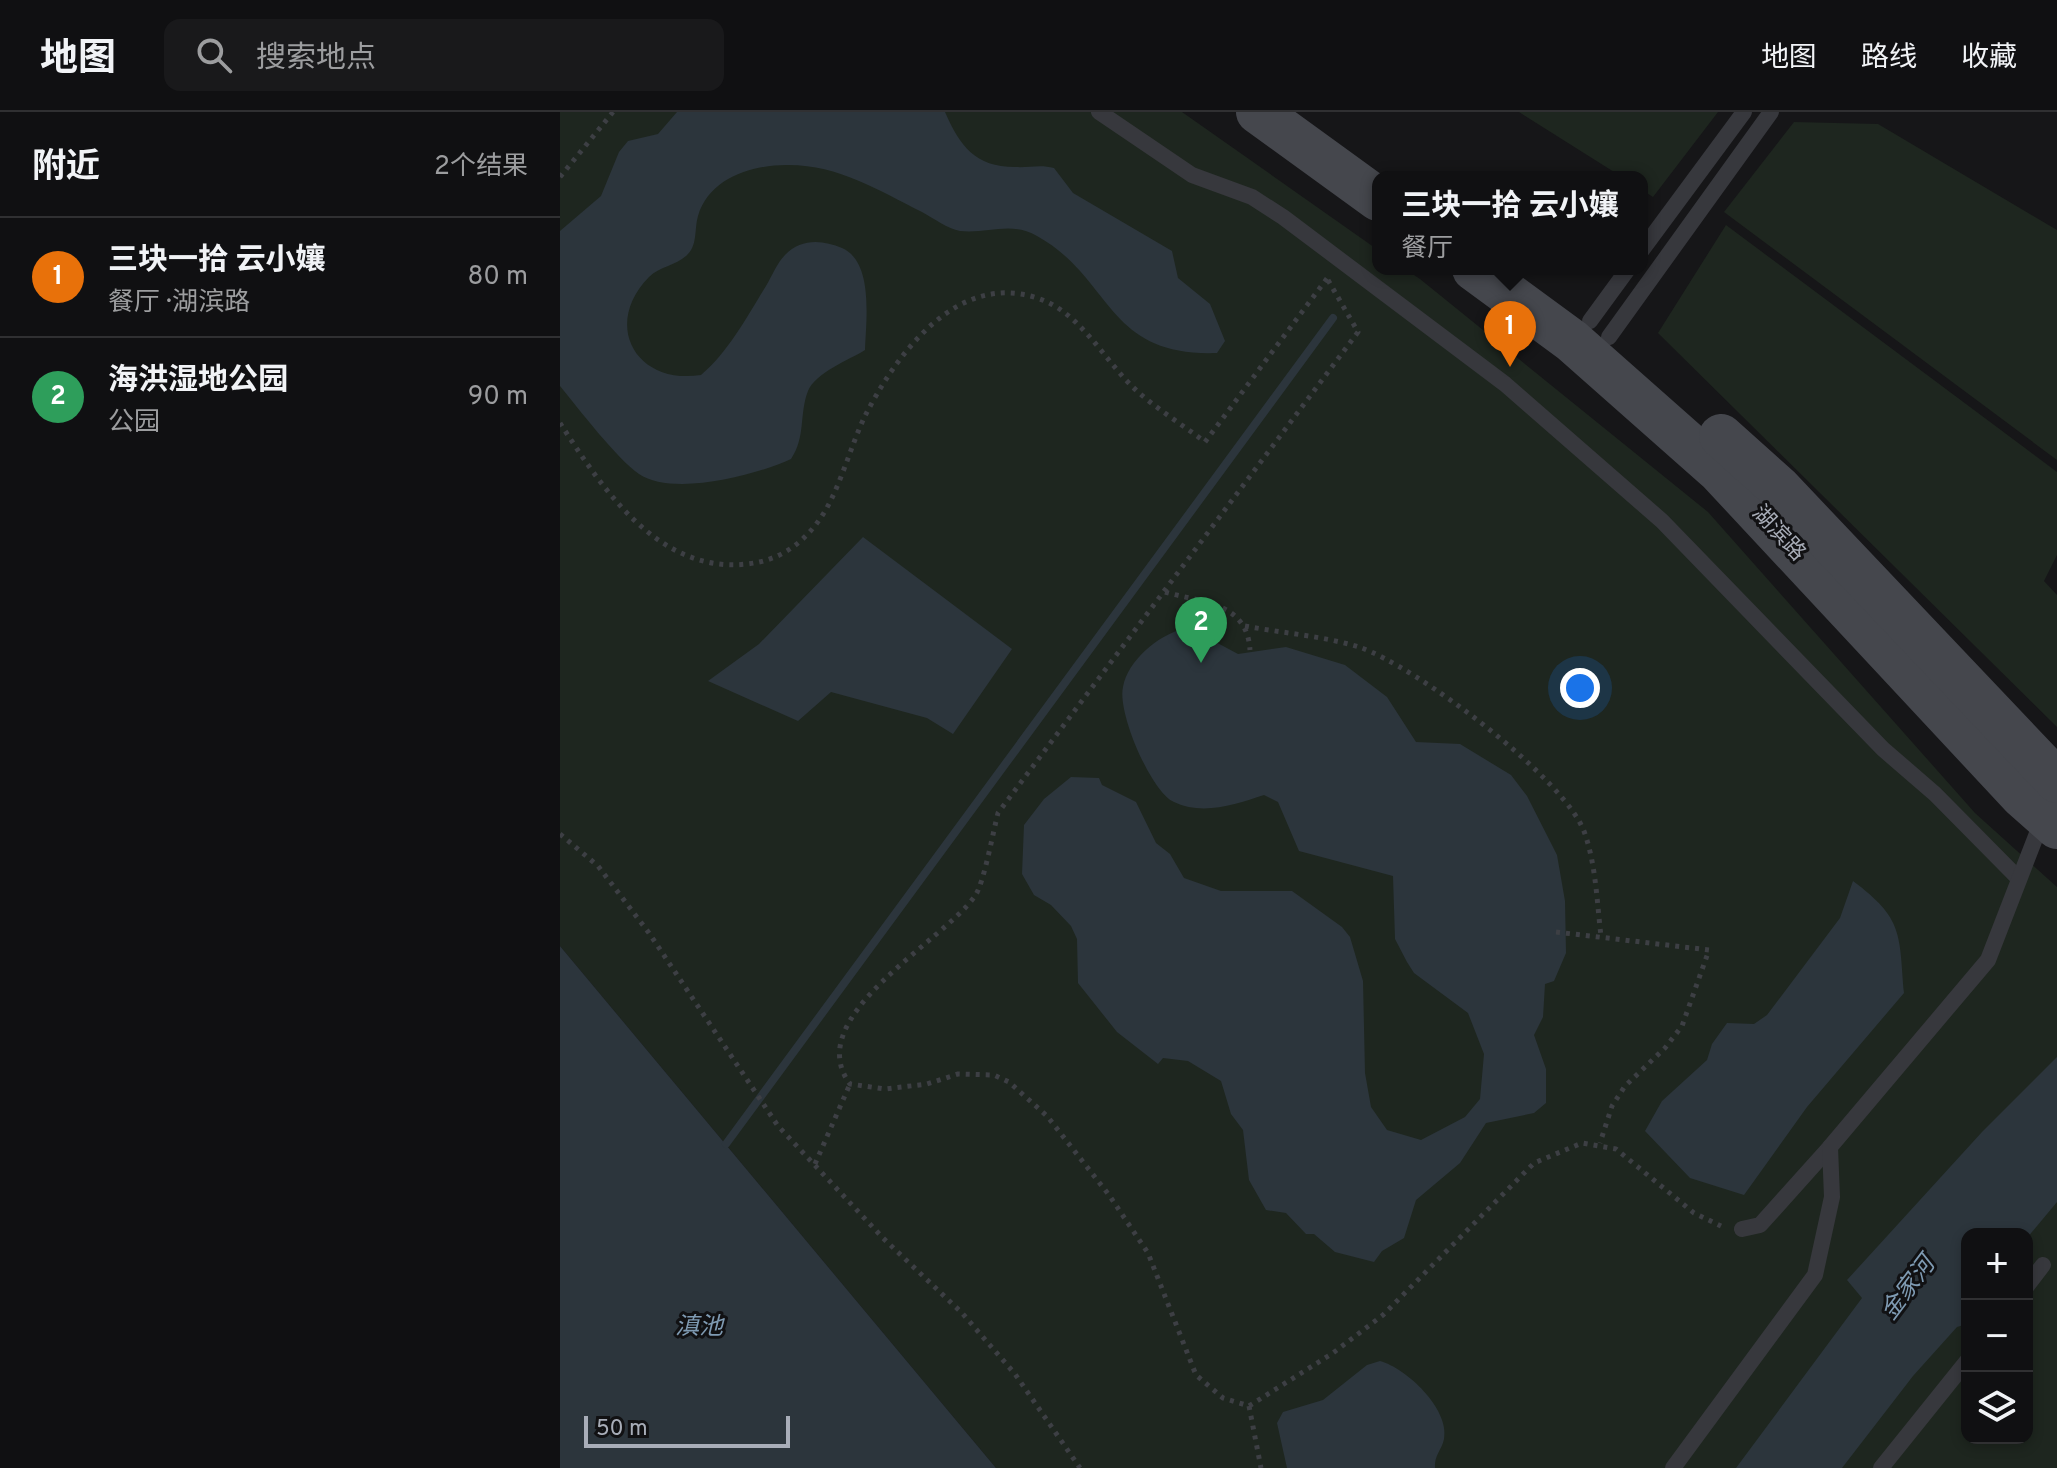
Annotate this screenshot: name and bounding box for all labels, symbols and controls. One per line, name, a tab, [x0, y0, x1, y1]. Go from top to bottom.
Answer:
search box	[164, 19, 724, 91]
icon: search	[192, 33, 236, 77]
text: 地图	[40, 36, 116, 85]
text: 搜索地点	[256, 41, 376, 78]
text: 地图	[1761, 41, 1817, 77]
text: 路线	[1861, 41, 1917, 77]
text: 收藏	[1961, 41, 2017, 77]
text: 附近	[32, 147, 100, 190]
text: 2个结果	[434, 151, 528, 184]
popup	[1372, 171, 1648, 275]
text: 三块一拾 云小孃	[1401, 189, 1619, 226]
text: 餐厅	[1401, 233, 1453, 266]
text: 三块一拾 云小孃	[108, 243, 326, 280]
text: 1	[53, 261, 63, 294]
text: 80 m	[468, 261, 528, 294]
text: 餐厅 · 湖滨路	[108, 287, 250, 320]
pin: 1	[1484, 301, 1536, 367]
text: 海洪湿地公园	[108, 363, 288, 400]
text: 2	[50, 381, 66, 414]
text: 90 m	[468, 381, 528, 414]
text: 公园	[108, 407, 160, 440]
street label: 湖滨路	[1746, 501, 1810, 567]
pin: 2	[1175, 597, 1227, 663]
your location	[1560, 668, 1600, 708]
map controls	[1961, 1228, 2033, 1444]
button: +	[1961, 1228, 2033, 1300]
water label: 金家河	[1875, 1248, 1945, 1327]
button: −	[1961, 1300, 2033, 1372]
water label: 滇池	[675, 1313, 725, 1343]
button: layers	[1961, 1372, 2033, 1444]
scale bar	[584, 1412, 790, 1448]
text: 50 m	[596, 1416, 648, 1443]

